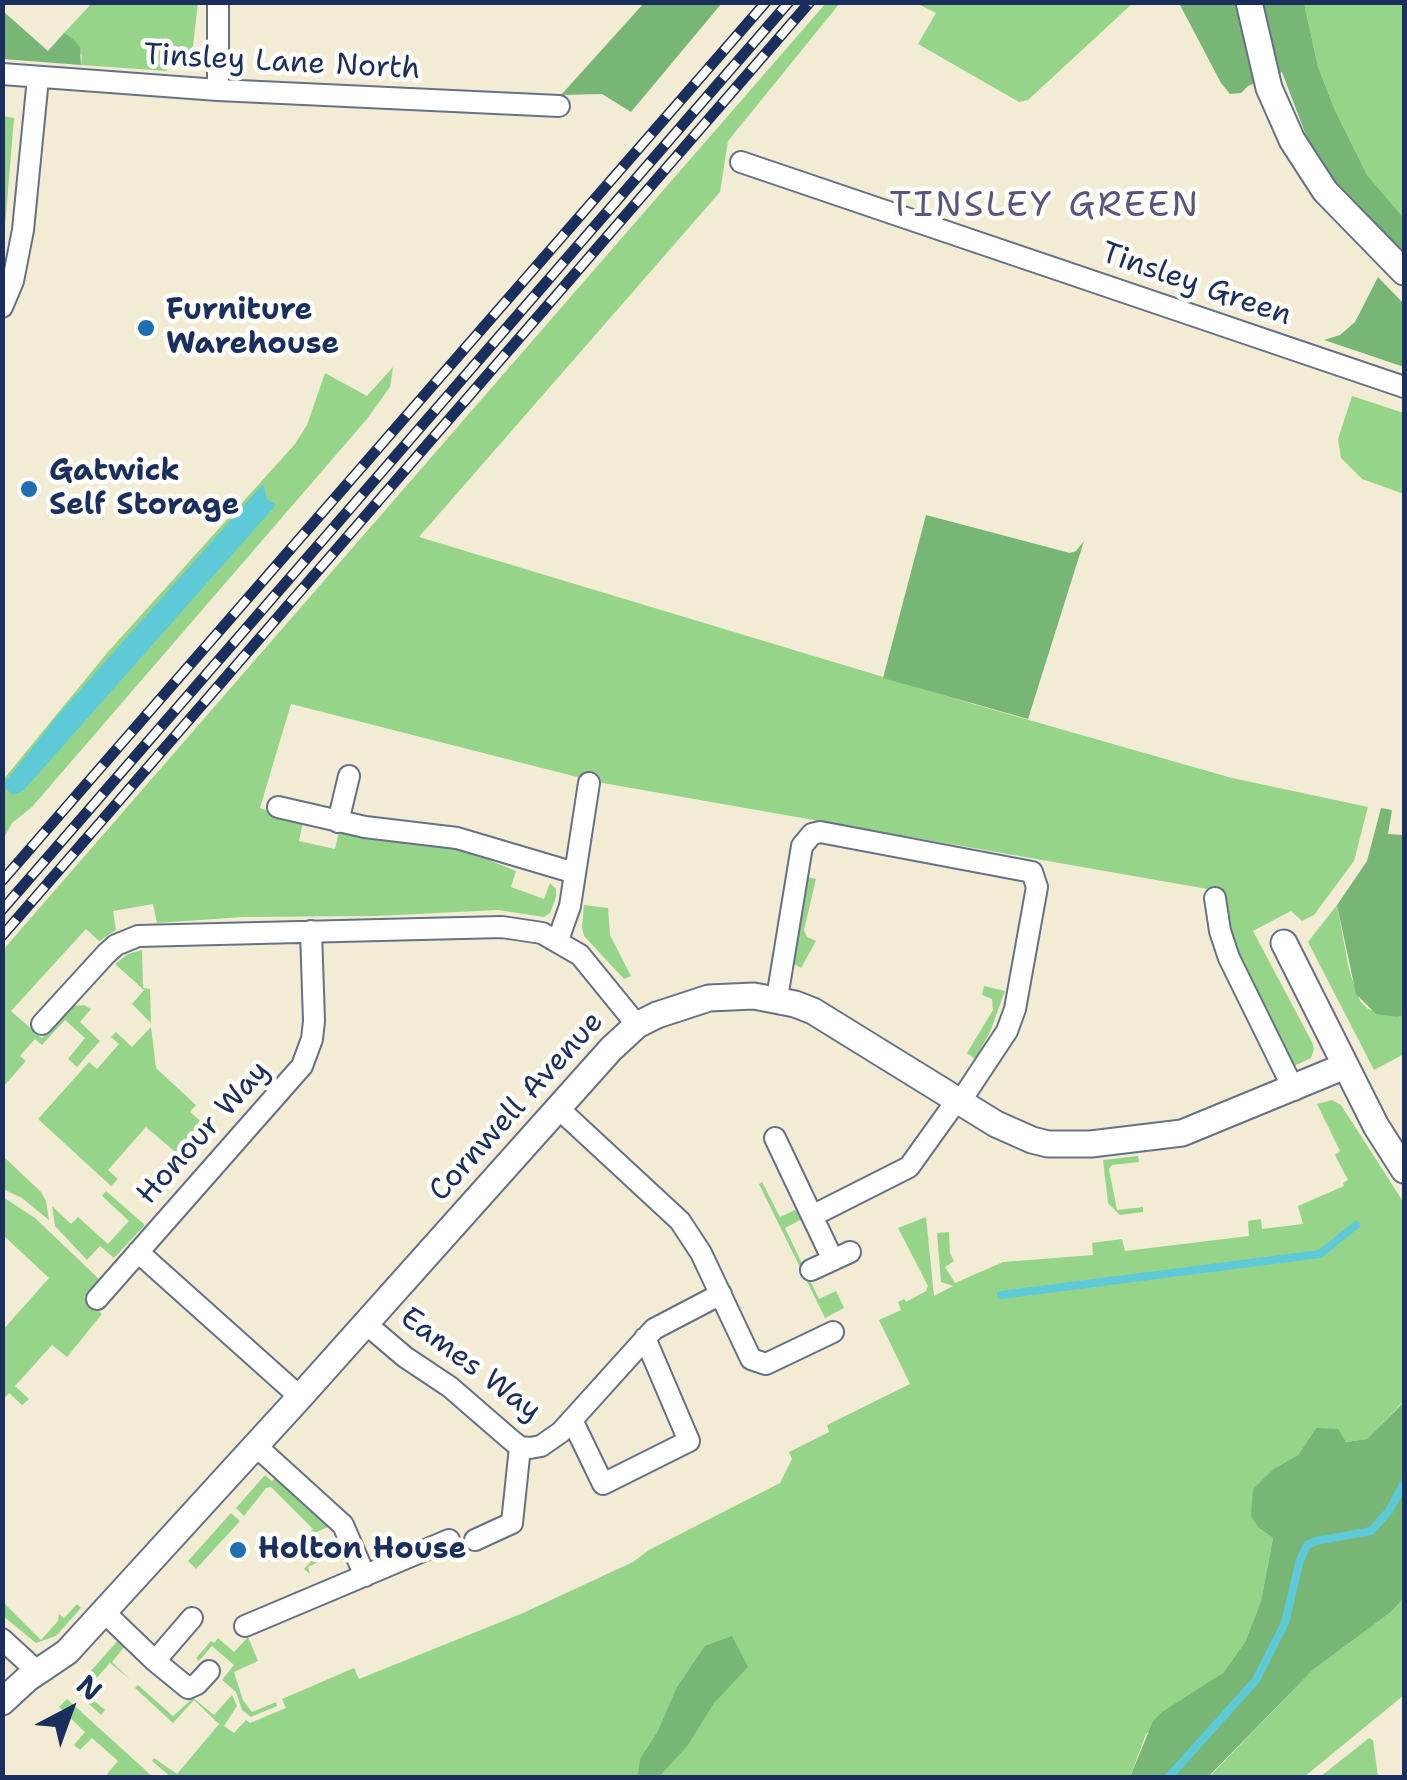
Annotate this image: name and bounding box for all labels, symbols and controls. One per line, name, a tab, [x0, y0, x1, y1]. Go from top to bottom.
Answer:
street label: Tinsley Lane North	[143, 38, 421, 88]
district label: TINSLEY GREEN	[889, 186, 1201, 228]
street label: Tinsley Green	[1096, 236, 1296, 334]
place label: Furniture Warehouse	[166, 293, 339, 364]
marker: Furniture Warehouse	[135, 317, 157, 339]
place label: Gatwick Self Storage	[49, 454, 240, 524]
marker: Gatwick Self Storage	[18, 478, 40, 500]
street label: Cornwell Avenue	[422, 1005, 612, 1209]
street label: Honour Way	[130, 1054, 278, 1212]
street label: Eames Way	[392, 1300, 548, 1430]
place label: Holton House	[258, 1532, 466, 1568]
marker: Holton House	[227, 1539, 249, 1561]
north arrow	[20, 1660, 120, 1760]
text: N	[69, 1666, 111, 1709]

